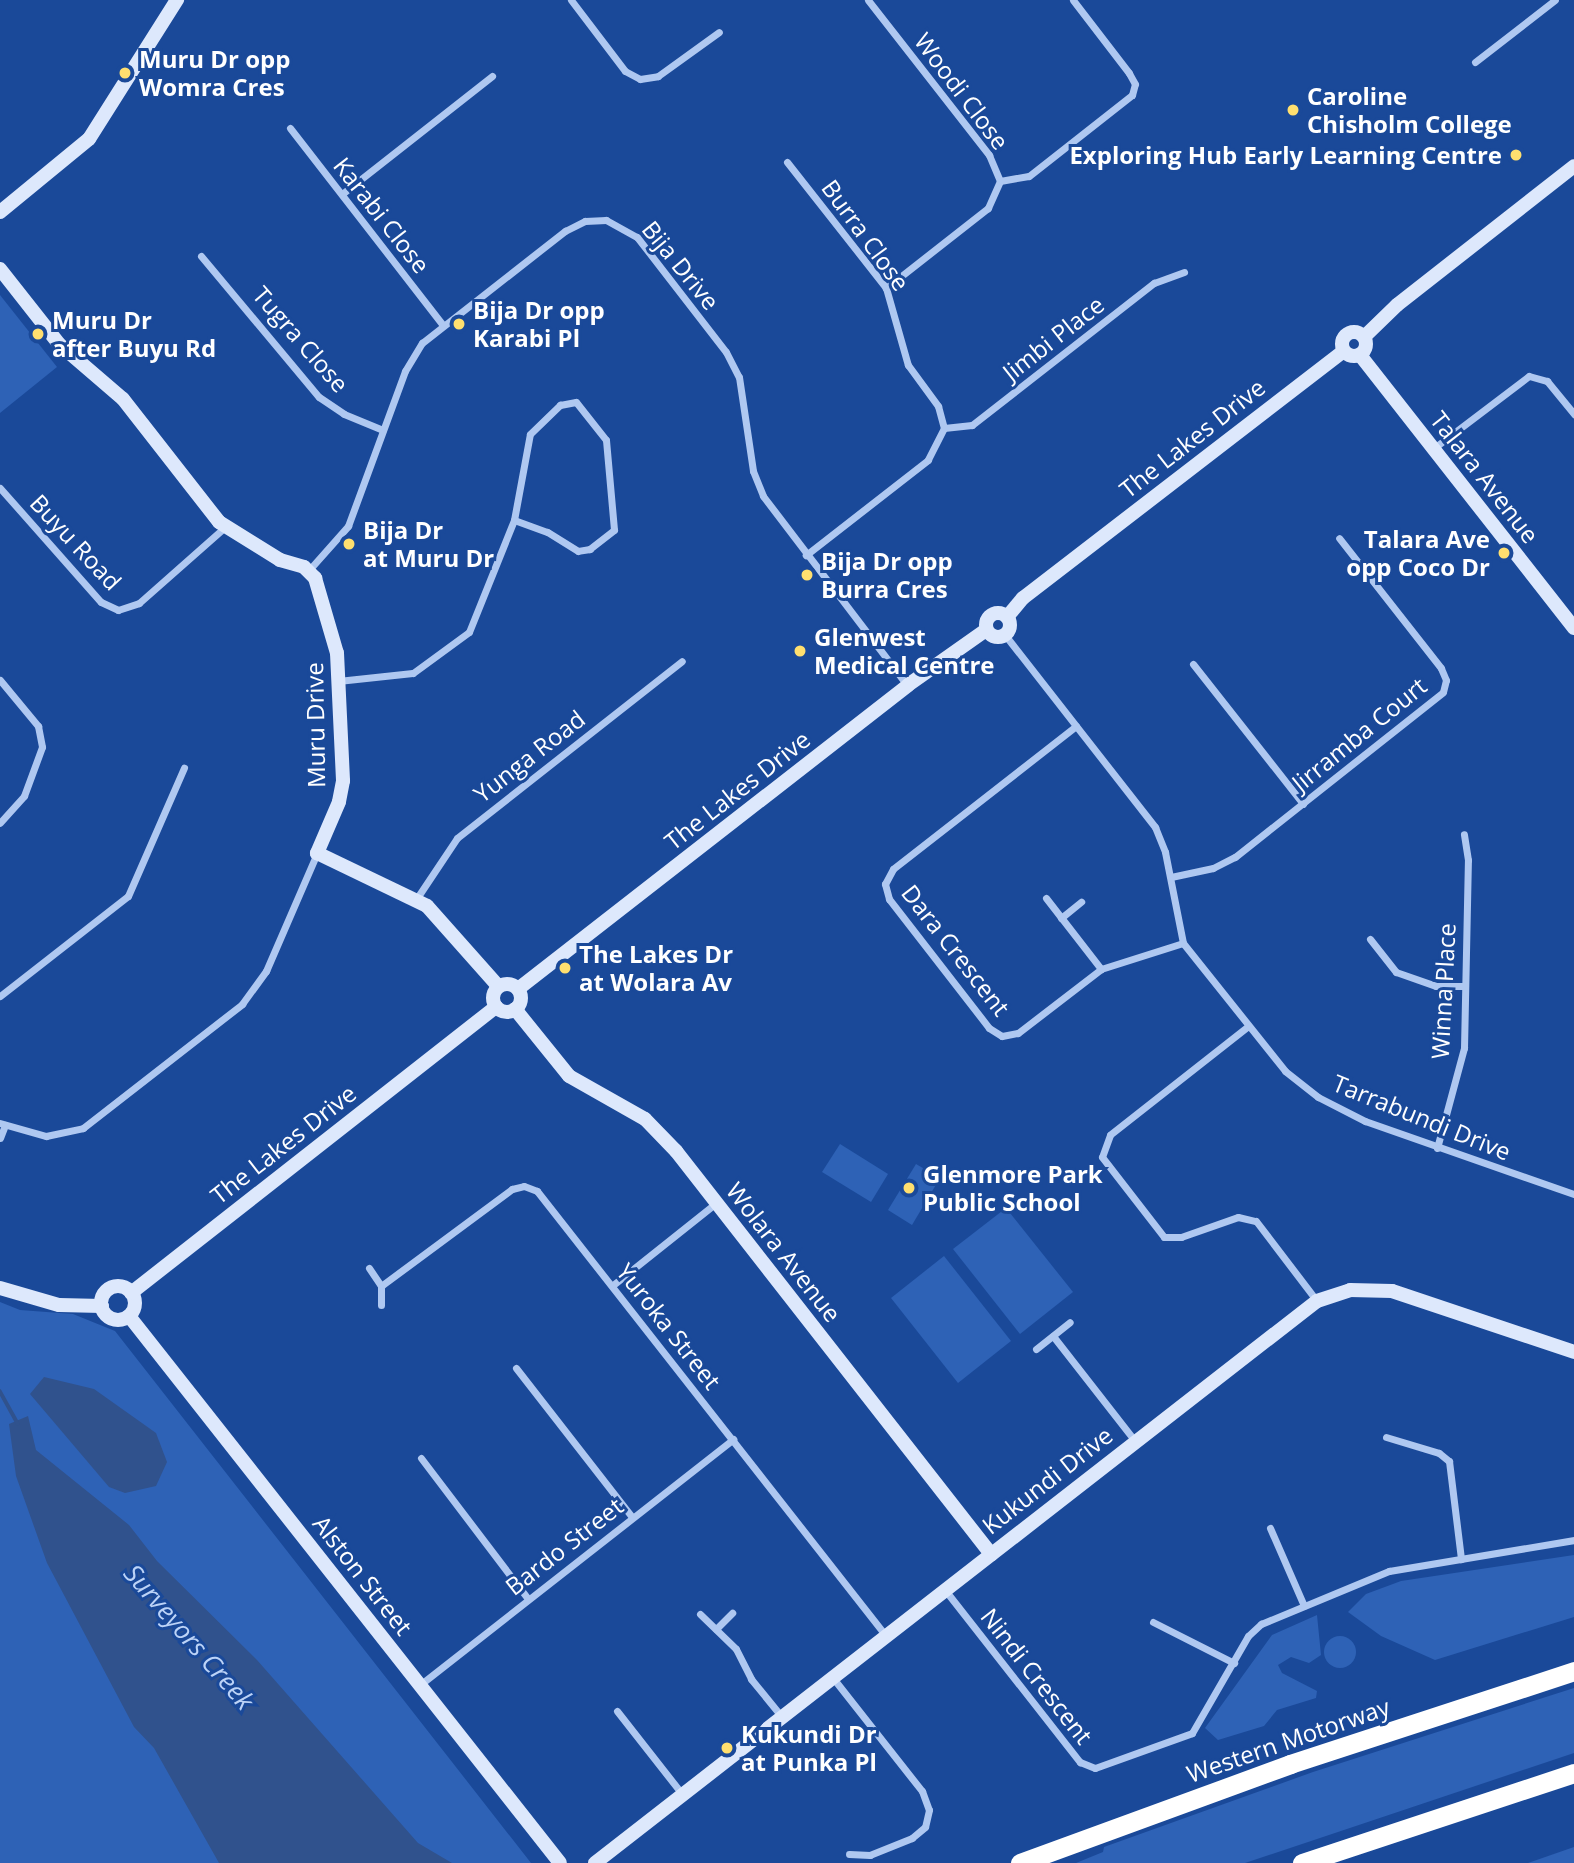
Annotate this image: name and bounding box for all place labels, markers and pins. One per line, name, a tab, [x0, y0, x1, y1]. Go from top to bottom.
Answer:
place label: Muru Dr opp Womra Cres	[139, 45, 290, 101]
marker: Muru Dr opp Womra Cres	[117, 65, 133, 81]
place label: Caroline Chisholm College	[1307, 82, 1512, 138]
marker: Caroline Chisholm College	[1285, 102, 1301, 118]
place label: Exploring Hub Early Learning Centre	[1069, 141, 1502, 169]
marker: Exploring Hub Early Learning Centre	[1508, 147, 1524, 163]
place label: Bija Dr opp Karabi Pl	[473, 296, 605, 352]
place label: Muru Dr after Buyu Rd	[52, 306, 216, 362]
marker: Bija Dr opp Karabi Pl	[451, 316, 467, 332]
marker: Muru Dr after Buyu Rd	[30, 326, 46, 342]
place label: Bija Dr at Muru Dr	[363, 516, 494, 572]
place label: Talara Ave opp Coco Dr	[1346, 525, 1490, 581]
marker: Bija Dr at Muru Dr	[341, 536, 357, 552]
marker: Talara Ave opp Coco Dr	[1496, 545, 1512, 561]
place label: Bija Dr opp Burra Cres	[821, 547, 953, 603]
marker: Bija Dr opp Burra Cres	[799, 567, 815, 583]
place label: Glenwest Medical Centre	[814, 623, 994, 679]
marker: Glenwest Medical Centre	[792, 643, 808, 659]
place label: The Lakes Dr at Wolara Av	[579, 940, 733, 996]
marker: The Lakes Dr at Wolara Av	[557, 960, 573, 976]
place label: Glenmore Park Public School	[923, 1160, 1103, 1216]
marker: Glenmore Park Public School	[901, 1180, 917, 1196]
place label: Kukundi Dr at Punka Pl	[741, 1720, 877, 1776]
marker: Kukundi Dr at Punka Pl	[719, 1740, 735, 1756]

